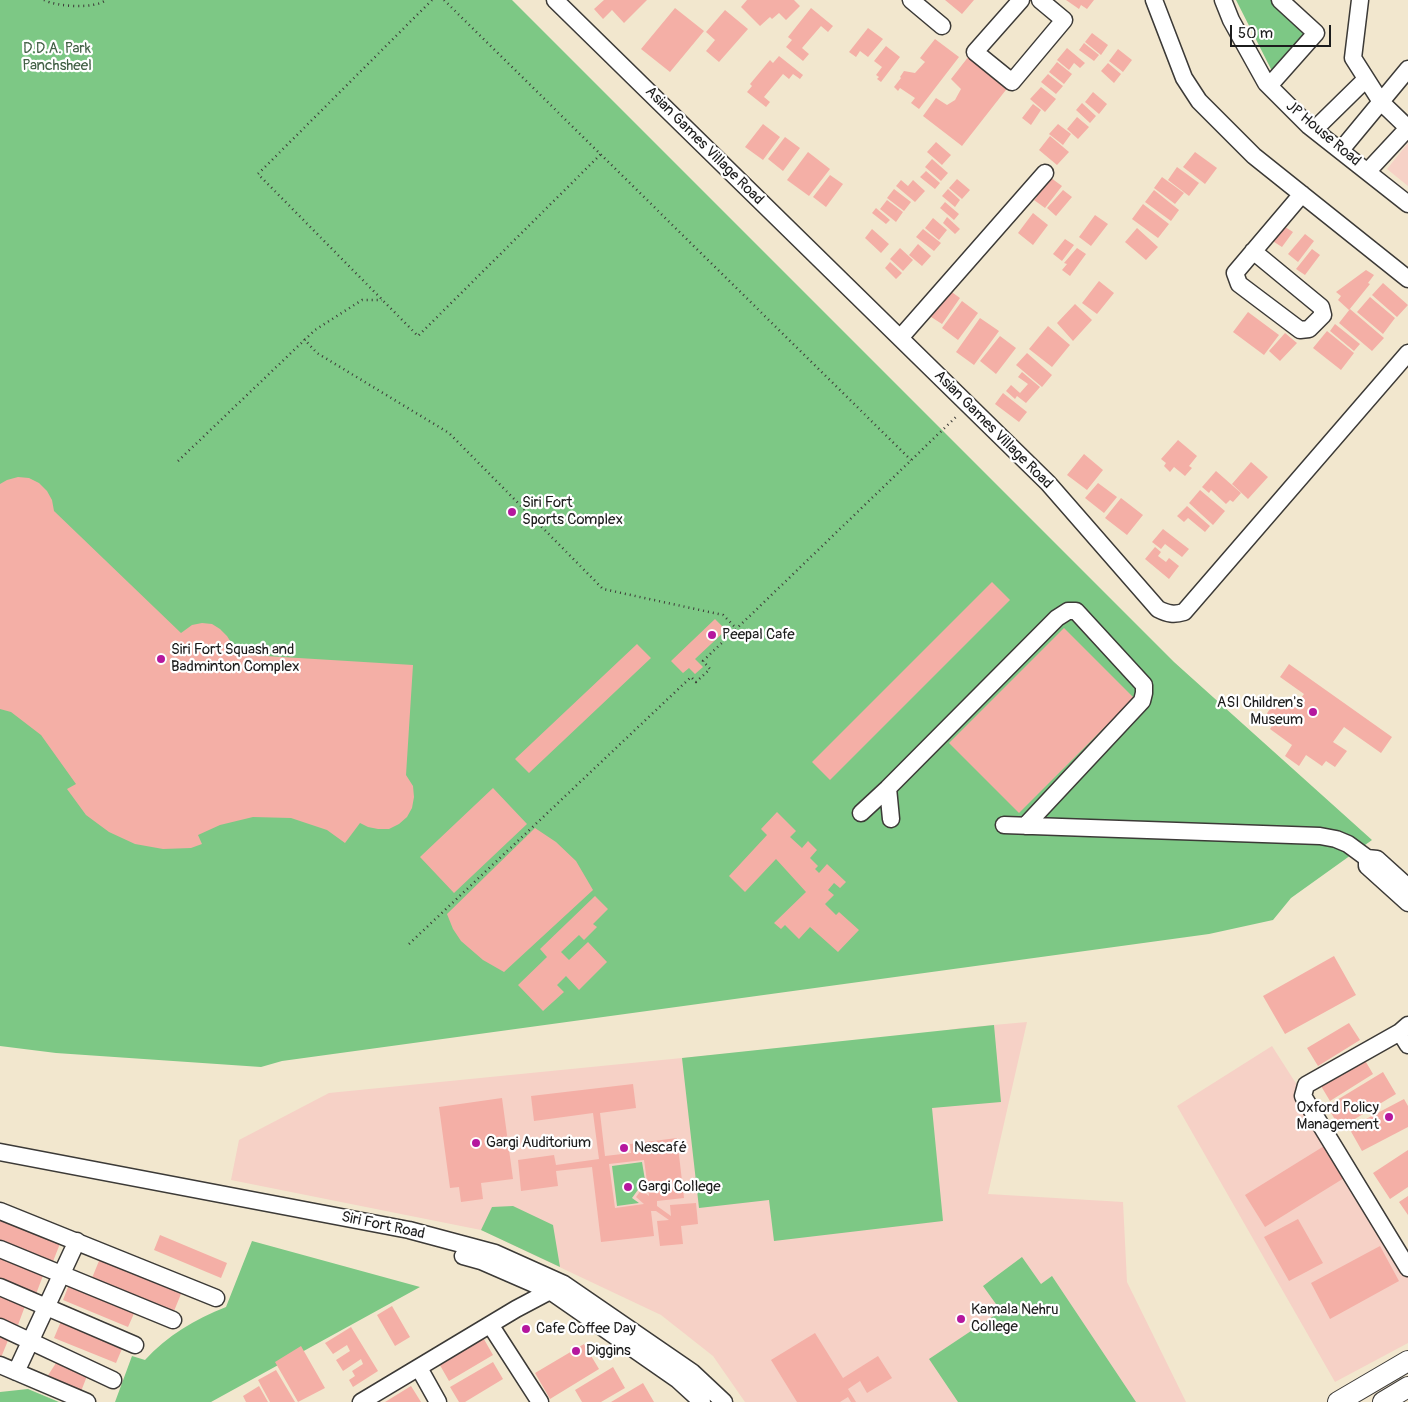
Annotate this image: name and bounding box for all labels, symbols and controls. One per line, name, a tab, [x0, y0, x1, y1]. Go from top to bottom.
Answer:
scale bar	[1233, 15, 1334, 47]
text: 50 m	[1238, 24, 1273, 43]
park label: D.D.A. Park Panchsheel	[22, 40, 92, 75]
street label: Asian Games Village Road	[641, 83, 767, 209]
street label: JP House Road	[1282, 97, 1364, 171]
street label: Asian Games Village Road	[930, 367, 1056, 493]
place label: Siri Fort Sports Complex	[522, 494, 623, 529]
marker: Siri Fort Sports Complex	[506, 506, 518, 518]
place label: Peepal Cafe	[722, 626, 795, 644]
marker: Peepal Cafe	[706, 629, 718, 641]
place label: Siri Fort Squash and Badminton Complex	[171, 641, 299, 676]
marker: Siri Fort Squash and Badminton Complex	[155, 653, 167, 665]
place label: ASI Children's Museum	[1217, 694, 1303, 729]
marker: ASI Children's Museum	[1307, 706, 1319, 718]
place label: Oxford Policy Management	[1296, 1099, 1379, 1134]
marker: Oxford Policy Management	[1383, 1111, 1395, 1123]
place label: Gargi Auditorium	[486, 1134, 591, 1152]
marker: Gargi Auditorium	[470, 1137, 482, 1149]
place label: Nescafé	[634, 1139, 687, 1157]
marker: Nescafé	[618, 1142, 630, 1154]
place label: Gargi College	[638, 1178, 721, 1196]
marker: Gargi College	[622, 1181, 634, 1193]
street label: Siri Fort Road	[340, 1208, 426, 1244]
place label: Kamala Nehru College	[971, 1301, 1059, 1336]
marker: Kamala Nehru College	[955, 1313, 967, 1325]
place label: Cafe Coffee Day	[536, 1320, 636, 1338]
marker: Cafe Coffee Day	[520, 1323, 532, 1335]
place label: Diggins	[586, 1342, 631, 1360]
marker: Diggins	[570, 1345, 582, 1357]

